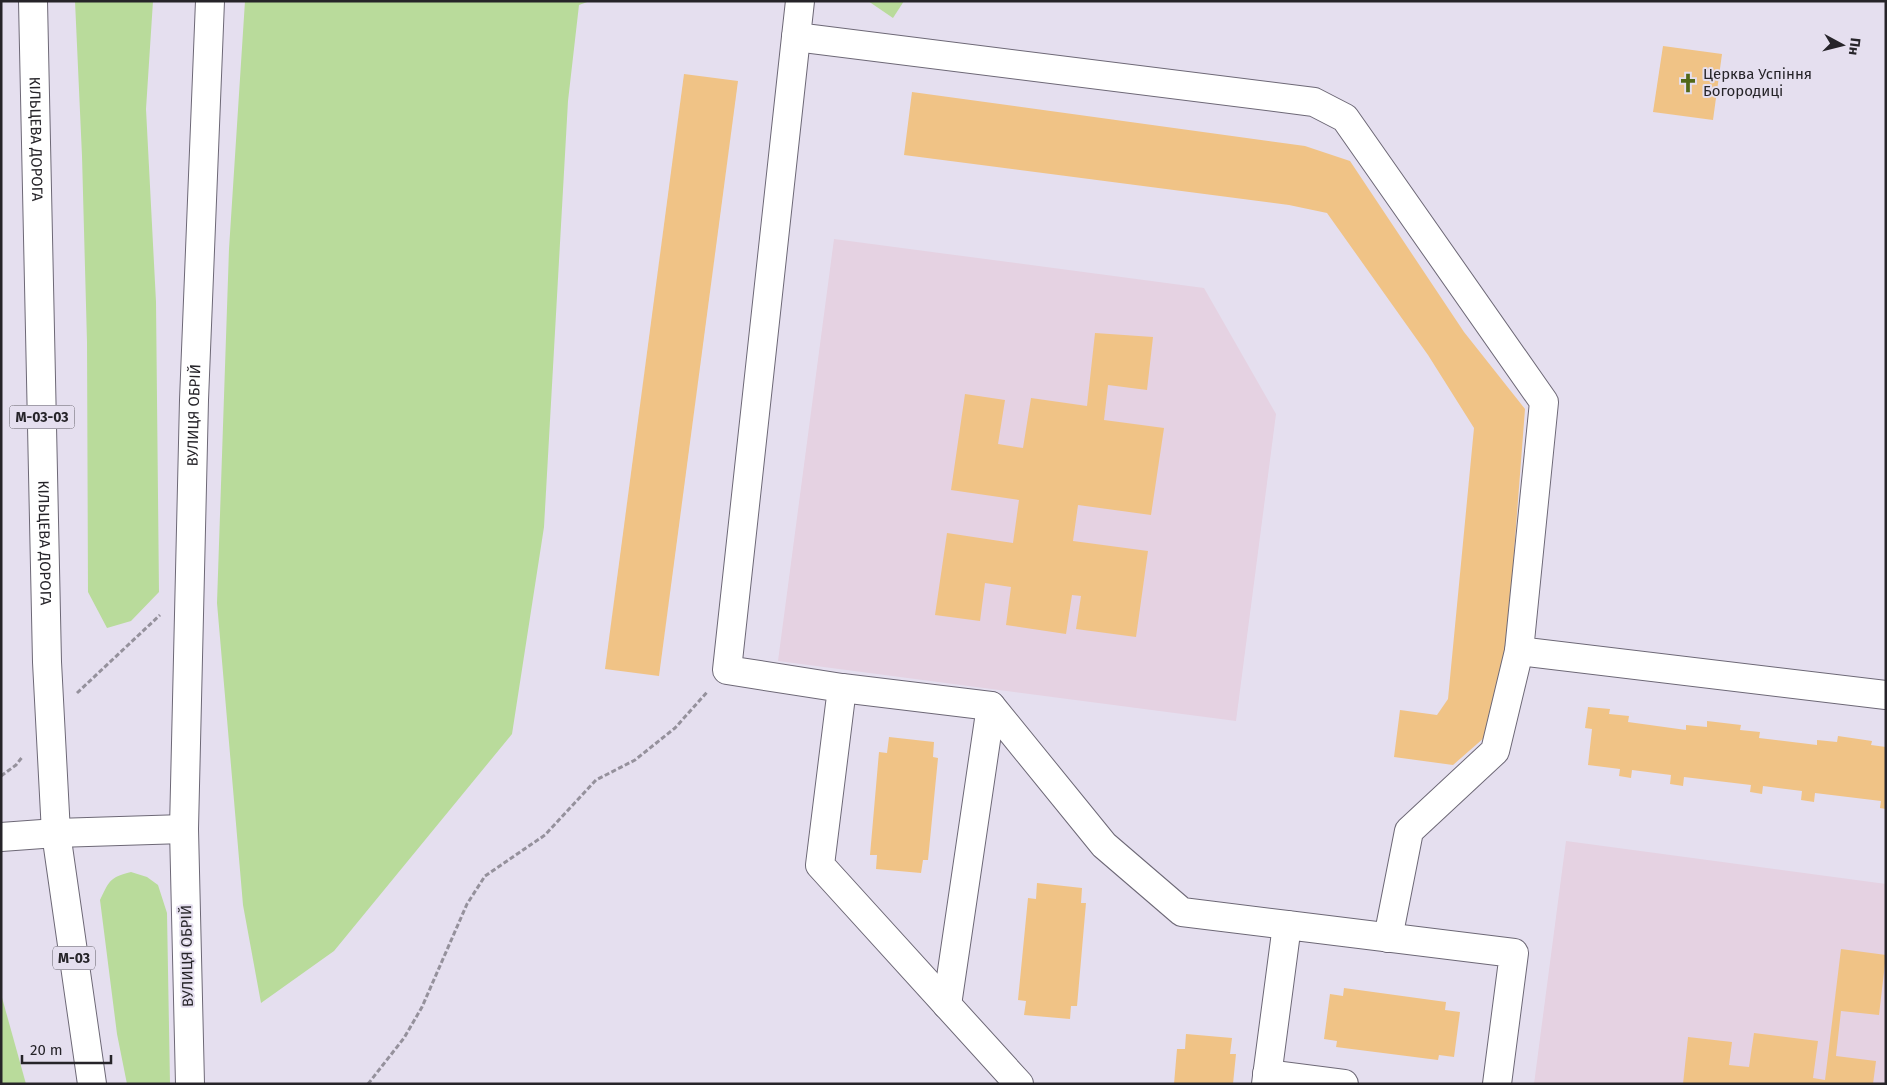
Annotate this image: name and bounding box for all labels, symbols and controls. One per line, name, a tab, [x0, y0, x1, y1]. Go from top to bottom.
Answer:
north arrow	[1817, 20, 1867, 70]
text: Пн	[1845, 37, 1864, 56]
place label: Церква Успіння Богородиці	[1703, 65, 1812, 100]
church icon: Церква Успіння Богородиці	[1677, 72, 1699, 94]
street label: КІЛЬЦЕВА ДОРОГА	[26, 76, 46, 202]
street label: ВУЛИЦЯ ОБРІЙ	[183, 364, 204, 466]
road number: М-03-03	[10, 406, 74, 428]
street label: КІЛЬЦЕВА ДОРОГА	[34, 480, 55, 606]
street label: ВУЛИЦЯ ОБРІЙ	[177, 905, 197, 1007]
road number: М-03	[53, 946, 95, 970]
scale bar	[22, 1032, 111, 1064]
text: 20 m	[30, 1041, 63, 1059]

